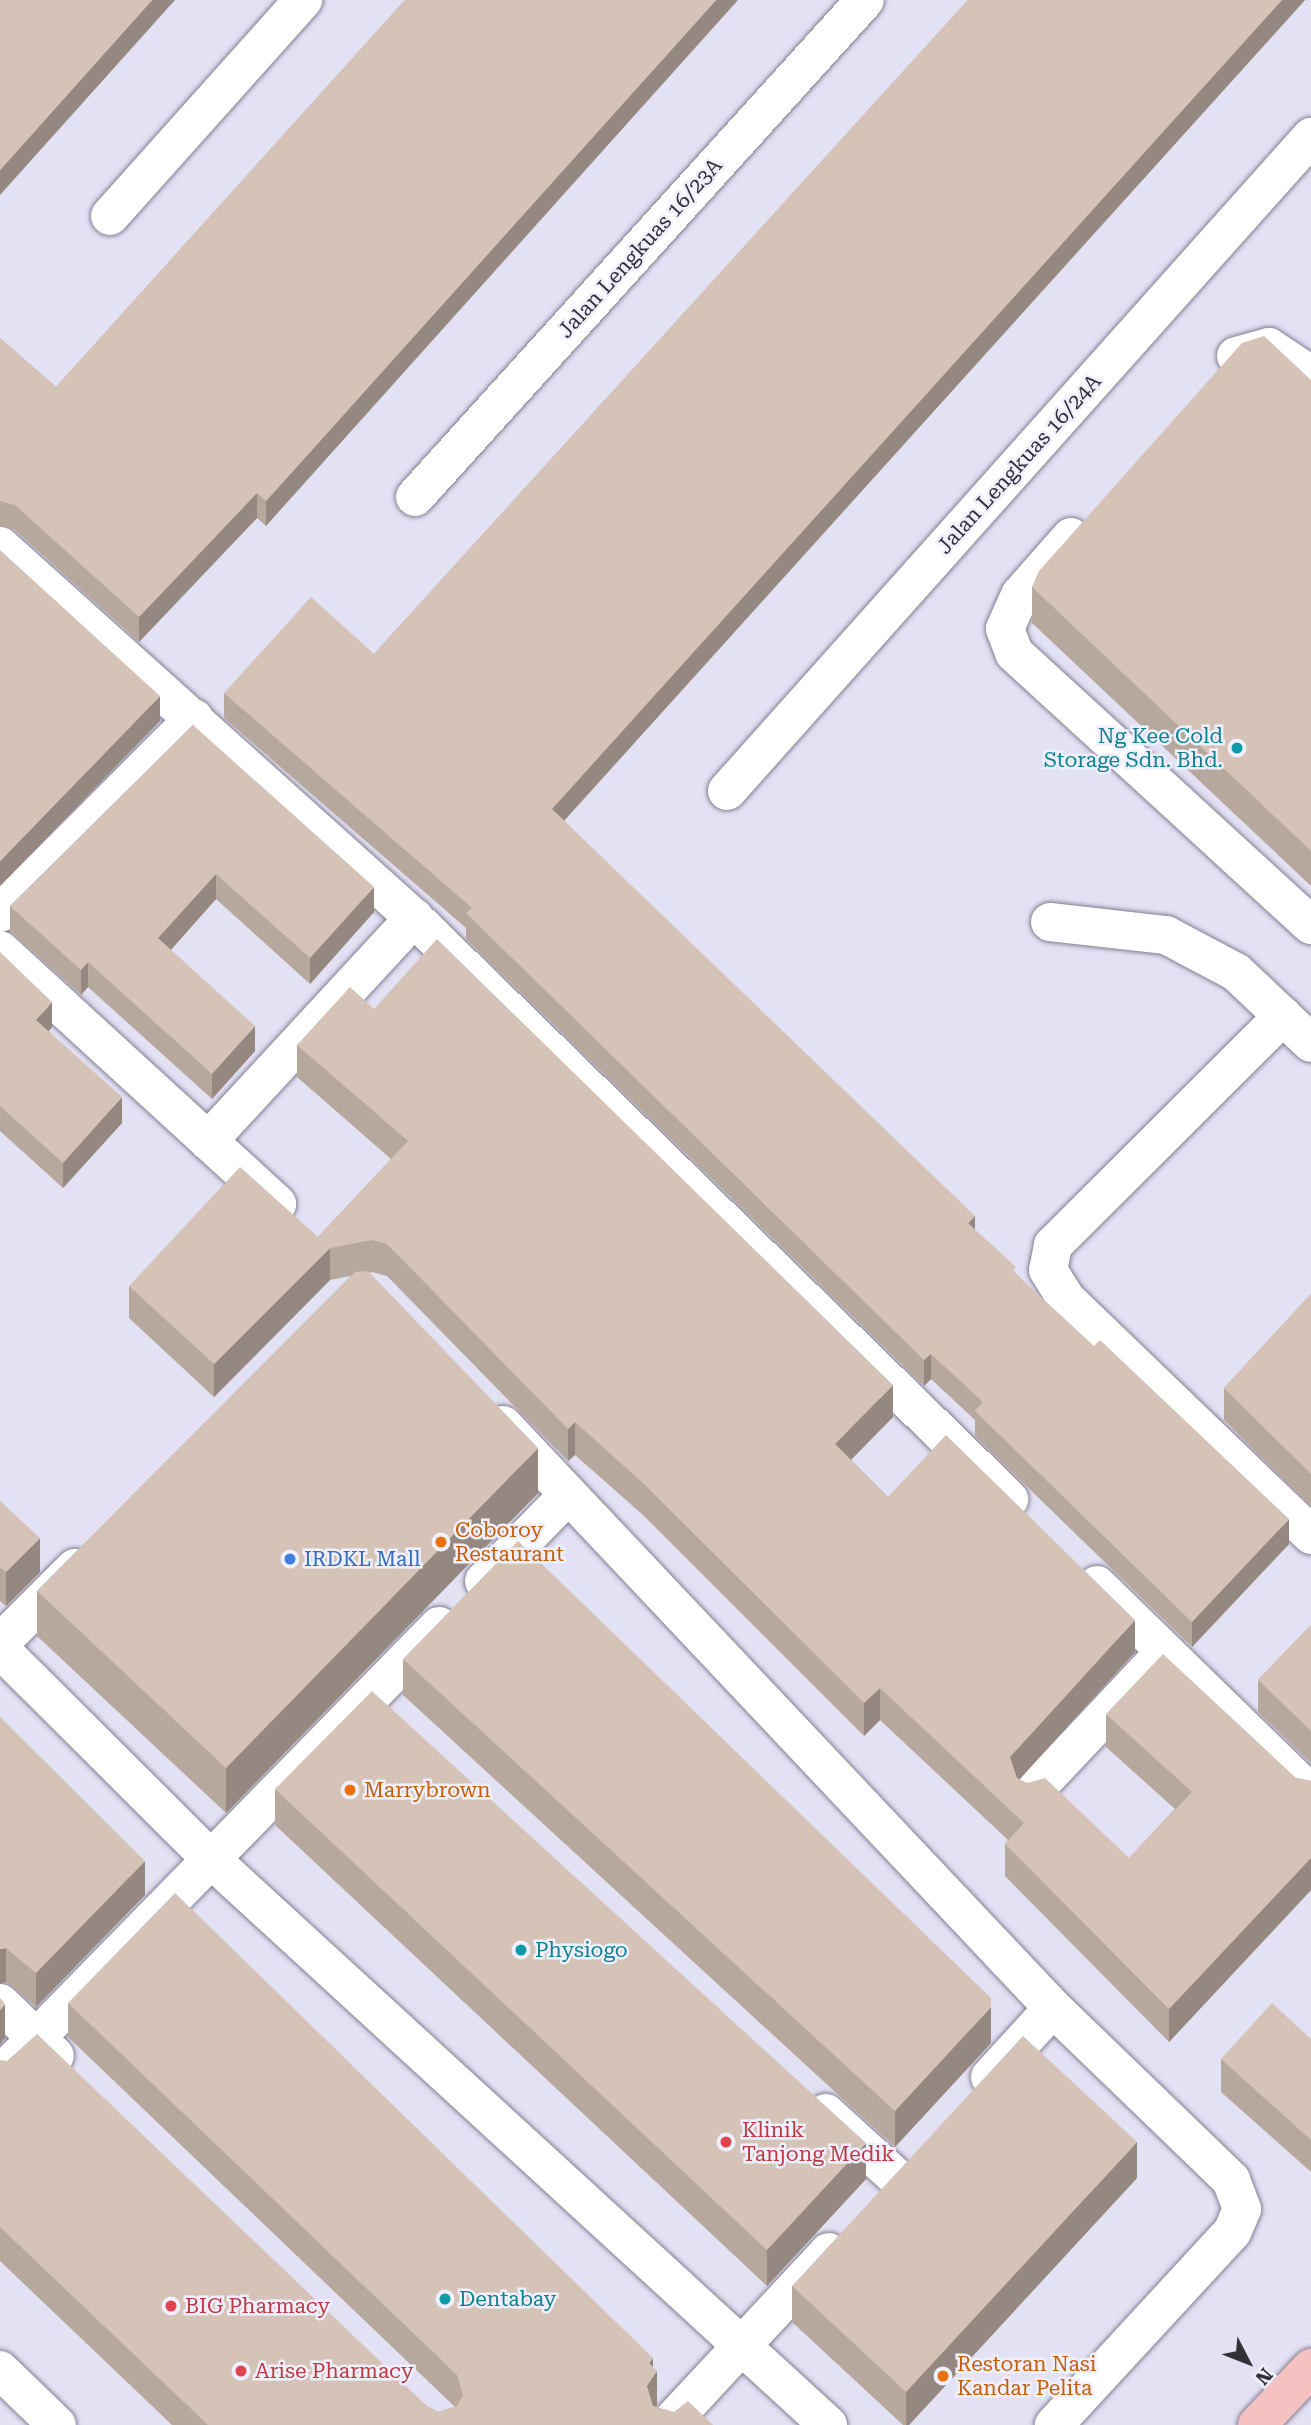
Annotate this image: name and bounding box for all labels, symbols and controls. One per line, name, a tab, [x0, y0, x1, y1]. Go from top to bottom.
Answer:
street label: Jalan Lengkuas 16/23A	[553, 153, 727, 343]
street label: Jalan Lengkuas 16/24A	[932, 369, 1106, 559]
place label: Ng Kee Cold Storage Sdn. Bhd.	[1044, 723, 1223, 773]
marker: Ng Kee Cold Storage Sdn. Bhd.	[1229, 740, 1245, 756]
place label: Coboroy Restaurant	[455, 1517, 564, 1567]
marker: Coboroy Restaurant	[433, 1534, 449, 1550]
place label: IRDKL Mall	[304, 1546, 420, 1572]
marker: IRDKL Mall	[282, 1551, 298, 1567]
place label: Marrybrown	[364, 1777, 491, 1803]
marker: Marrybrown	[342, 1782, 358, 1798]
place label: Physiogo	[535, 1937, 628, 1963]
marker: Physiogo	[513, 1942, 529, 1958]
place label: Klinik Tanjong Medik	[742, 2117, 894, 2167]
marker: Klinik Tanjong Medik	[716, 2132, 736, 2152]
place label: Dentabay	[459, 2286, 556, 2312]
marker: Dentabay	[437, 2291, 453, 2307]
place label: BIG Pharmacy	[185, 2293, 330, 2319]
marker: BIG Pharmacy	[163, 2298, 179, 2314]
north arrow	[1213, 2327, 1283, 2397]
place label: Restoran Nasi Kandar Pelita	[957, 2351, 1097, 2401]
place label: Arise Pharmacy	[255, 2358, 413, 2384]
marker: Arise Pharmacy	[233, 2363, 249, 2379]
text: N	[1251, 2363, 1277, 2390]
marker: Restoran Nasi Kandar Pelita	[935, 2368, 951, 2384]

